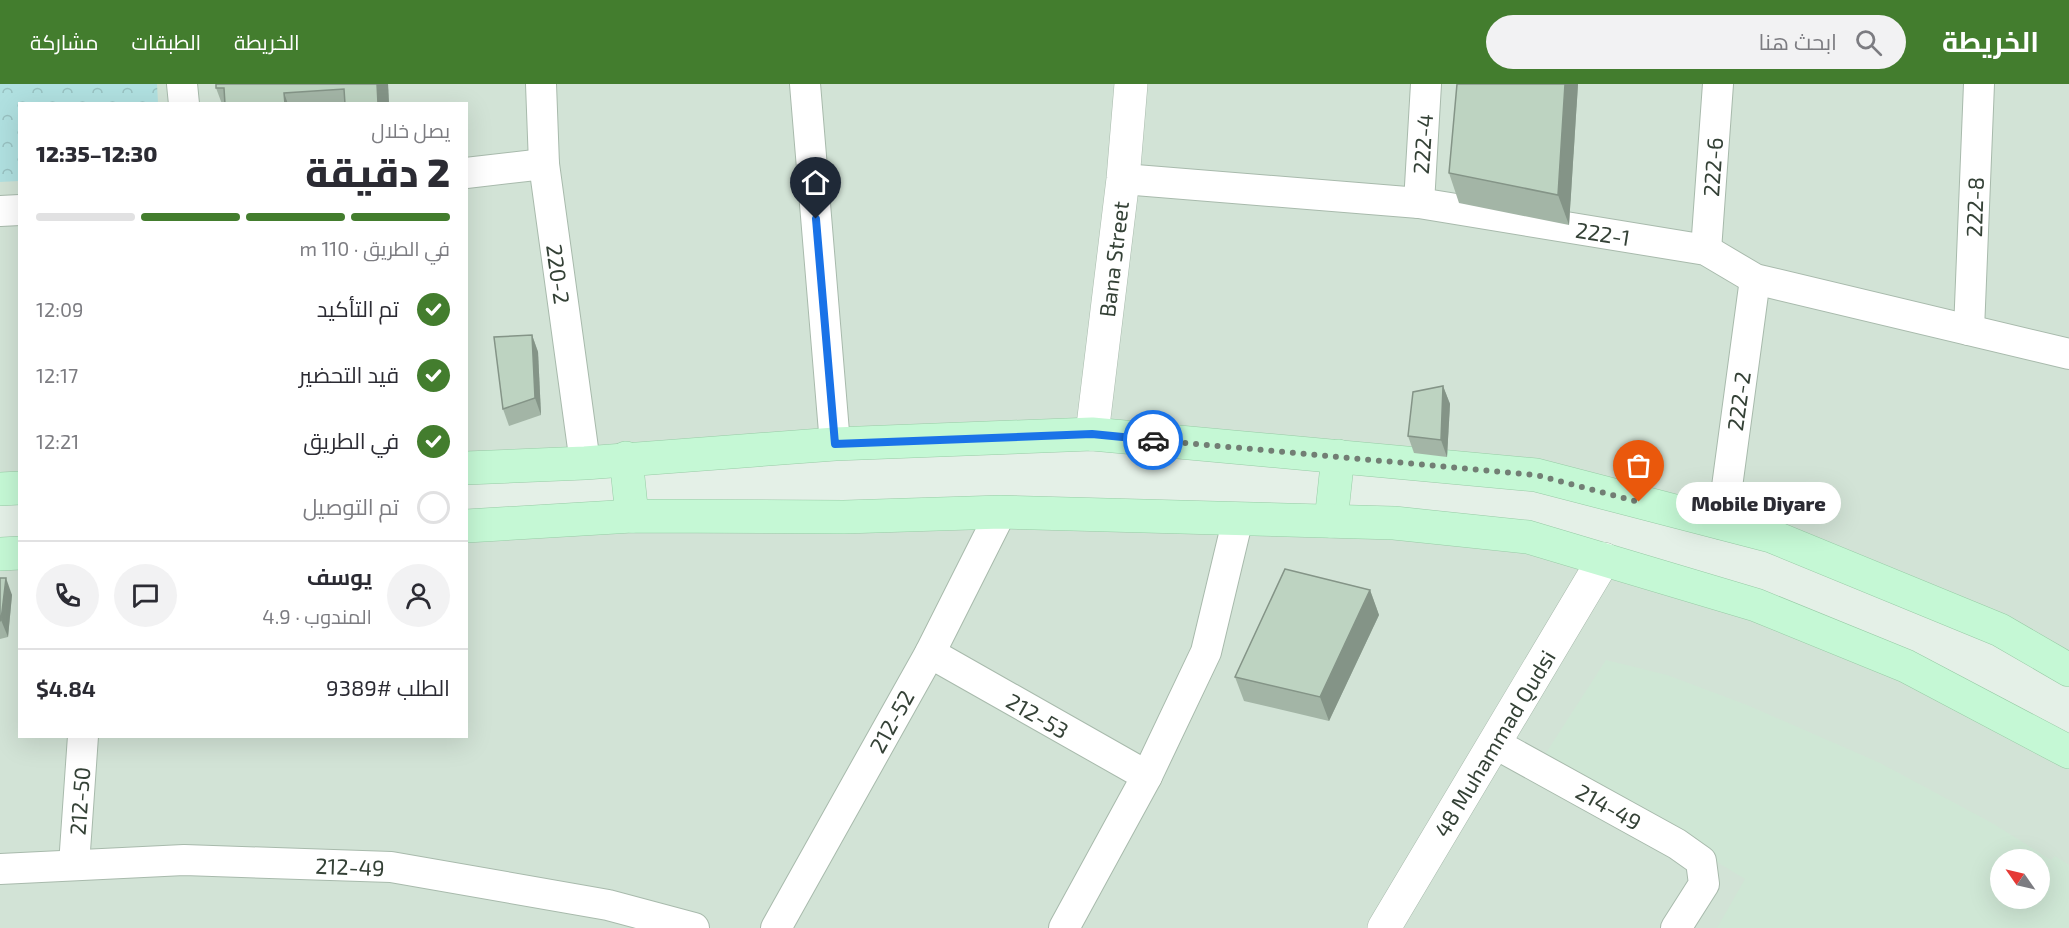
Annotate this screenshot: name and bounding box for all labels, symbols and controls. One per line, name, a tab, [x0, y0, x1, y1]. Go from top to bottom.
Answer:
search box	[1486, 15, 1906, 69]
text: الخريطة	[1942, 24, 2039, 58]
icon: search	[1852, 26, 1885, 59]
text: ابحث هنا	[1759, 28, 1837, 54]
text: مشاركة	[30, 29, 99, 54]
text: الطبقات	[132, 29, 201, 54]
text: الخريطة	[234, 29, 300, 54]
street label: 222-4	[1407, 113, 1437, 175]
text: يصل خلال	[371, 118, 450, 142]
street label: 222-6	[1697, 136, 1727, 198]
text: 12:30–12:35	[36, 140, 157, 166]
text: 2 دقيقة	[305, 148, 450, 195]
pin	[790, 157, 841, 219]
icon: home	[799, 166, 832, 199]
street label: 222-8	[1960, 176, 1988, 238]
street label: Bana Street	[1093, 200, 1133, 318]
street label: 222-1	[1574, 216, 1632, 250]
text: في الطريق · 110 m	[299, 236, 450, 260]
street label: 220-2	[542, 242, 576, 306]
icon: check	[417, 293, 450, 326]
text: تم التأكيد	[317, 295, 399, 321]
text: 12:09	[36, 297, 83, 321]
icon: check	[417, 359, 450, 392]
text: قيد التحضير	[299, 361, 399, 387]
text: 12:17	[36, 363, 78, 387]
street label: 222-2	[1721, 370, 1755, 432]
courier	[1123, 410, 1183, 470]
icon: car	[1137, 424, 1170, 457]
icon: check	[417, 425, 450, 458]
text: في الطريق	[303, 427, 399, 453]
text: 12:21	[36, 429, 79, 453]
pin	[1613, 440, 1664, 502]
icon: bag	[1622, 449, 1655, 482]
callout: Mobile Diyare	[1675, 481, 1840, 523]
text: Mobile Diyare	[1691, 491, 1826, 515]
text: تم التوصيل	[303, 493, 399, 519]
text: يوسف	[307, 563, 372, 589]
button: phone	[36, 564, 99, 627]
button: chat	[114, 564, 177, 627]
button: person	[387, 564, 450, 627]
text: المندوب · 4.9	[262, 604, 372, 628]
street label: 48 Muhammad Qudsi	[1428, 645, 1561, 842]
text: الطلب #9389	[326, 674, 450, 700]
text: $4.84	[36, 675, 96, 701]
street label: 212-52	[863, 685, 919, 757]
street label: 212-53	[1002, 687, 1074, 743]
street label: 212-50	[64, 766, 94, 836]
street label: 214-49	[1572, 778, 1646, 834]
north arrow	[1990, 849, 2050, 909]
map controls	[1990, 849, 2050, 909]
street label: 212-49	[315, 852, 385, 880]

